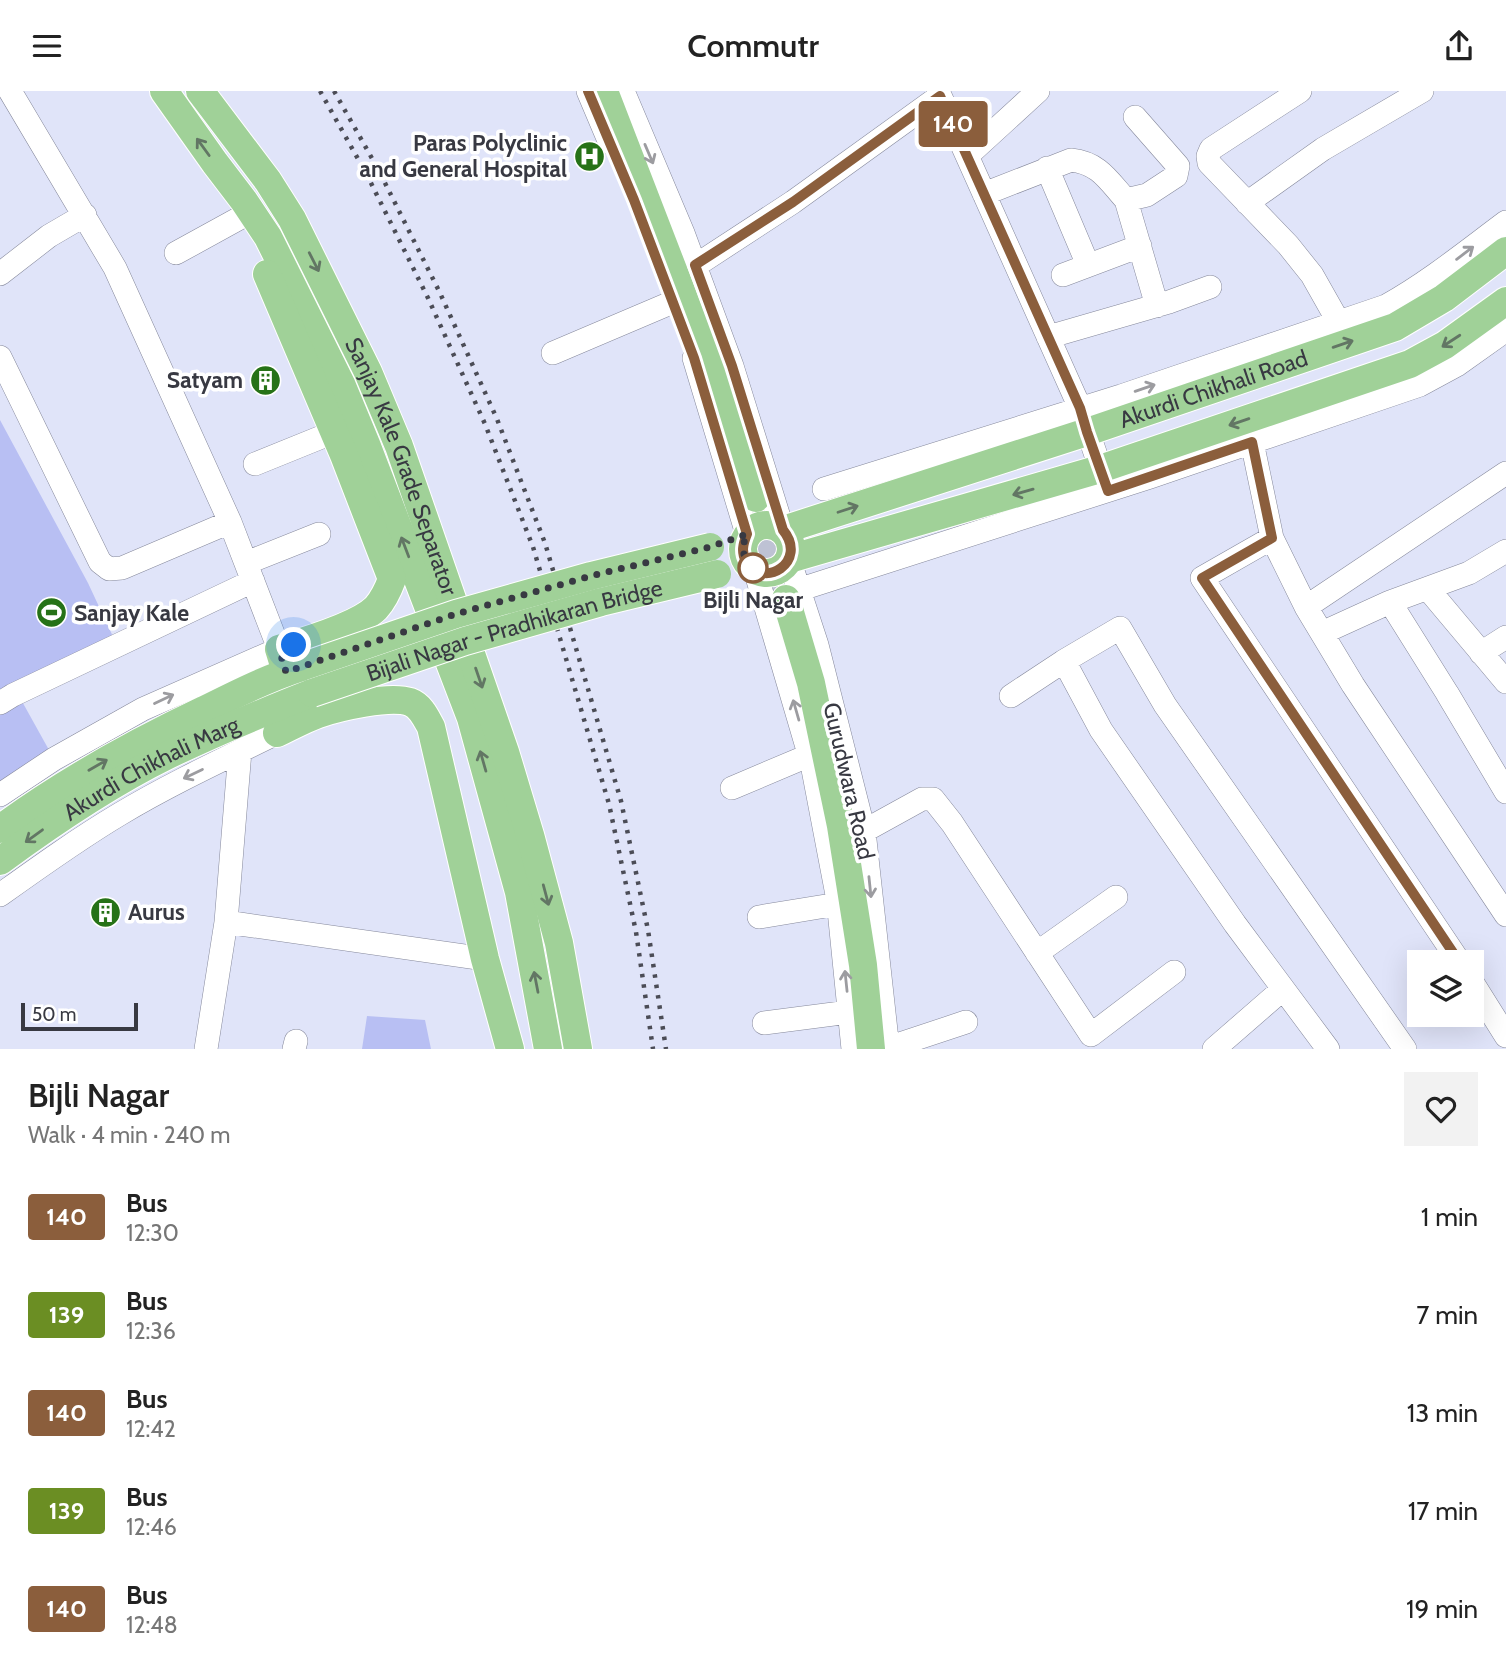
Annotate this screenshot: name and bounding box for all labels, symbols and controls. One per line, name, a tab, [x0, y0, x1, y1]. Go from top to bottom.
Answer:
text: Commutr	[687, 26, 819, 65]
icon: menu	[28, 27, 66, 65]
icon: share	[1440, 27, 1478, 65]
line badge: 140	[913, 101, 993, 147]
text: 140	[933, 109, 973, 138]
place label: Paras Polyclinic and General Hospital	[359, 129, 567, 183]
one-way arrow	[196, 138, 210, 157]
hospital icon: Paras Polyclinic and General Hospital	[573, 139, 607, 173]
one-way arrow	[643, 143, 656, 164]
one-way arrow	[1455, 245, 1474, 260]
one-way arrow	[307, 251, 321, 272]
street label: Sanjay Kale Grade Separator	[339, 333, 464, 600]
one-way arrow	[1441, 334, 1461, 348]
one-way arrow	[1332, 337, 1354, 349]
street label: Akurdi Chikhali Road	[1116, 344, 1311, 434]
building icon: Satyam	[249, 363, 283, 397]
place label: Satyam	[167, 366, 243, 394]
one-way arrow	[1134, 381, 1156, 394]
one-way arrow	[1228, 416, 1250, 429]
one-way arrow	[1012, 486, 1034, 499]
one-way arrow	[837, 502, 859, 514]
one-way arrow	[398, 537, 411, 558]
marker: Bijli Nagar	[738, 553, 768, 583]
street label: Bijali Nagar - Pradhikaran Bridge	[363, 574, 665, 687]
place label: Bijli Nagar	[703, 586, 803, 614]
sports icon: Sanjay Kale	[34, 596, 68, 630]
place label: Sanjay Kale	[74, 599, 189, 627]
your location	[276, 627, 311, 662]
one-way arrow	[474, 666, 486, 688]
one-way arrow	[153, 692, 174, 705]
one-way arrow	[789, 699, 802, 721]
street label: Gurudwara Road	[817, 700, 881, 862]
street label: Akurdi Chikhali Marg	[58, 710, 244, 826]
one-way arrow	[476, 750, 489, 772]
one-way arrow	[87, 758, 108, 771]
one-way arrow	[183, 767, 204, 781]
one-way arrow	[25, 829, 44, 843]
one-way arrow	[864, 875, 877, 897]
one-way arrow	[540, 883, 553, 906]
building icon: Aurus	[88, 895, 122, 929]
place label: Aurus	[128, 898, 185, 926]
map controls	[1407, 950, 1484, 1027]
button: layers	[1407, 950, 1484, 1027]
one-way arrow	[839, 970, 852, 993]
one-way arrow	[529, 971, 542, 994]
scale bar	[21, 1000, 138, 1032]
text: 50 m	[32, 1003, 76, 1026]
button: heart	[1404, 1072, 1478, 1146]
text: Bijli Nagar	[28, 1075, 169, 1115]
text: Walk · 4 min · 240 m	[28, 1121, 230, 1149]
text: Bus	[126, 1187, 167, 1219]
text: 1 min	[1421, 1201, 1478, 1233]
text: 140	[46, 1202, 87, 1231]
text: 12:30	[126, 1219, 179, 1247]
text: Bus	[126, 1285, 167, 1317]
text: 7 min	[1416, 1299, 1478, 1331]
text: 139	[49, 1300, 84, 1329]
text: 12:36	[126, 1317, 176, 1345]
text: Bus	[126, 1383, 167, 1415]
text: 13 min	[1407, 1397, 1478, 1429]
text: 140	[46, 1398, 87, 1427]
text: 12:42	[126, 1415, 176, 1443]
text: Bus	[126, 1481, 167, 1513]
text: 17 min	[1408, 1495, 1478, 1527]
text: 139	[49, 1496, 84, 1525]
text: 12:46	[126, 1513, 177, 1541]
text: Bus	[126, 1579, 167, 1611]
text: 19 min	[1406, 1593, 1478, 1625]
text: 140	[46, 1594, 87, 1623]
text: 12:48	[126, 1611, 178, 1639]

